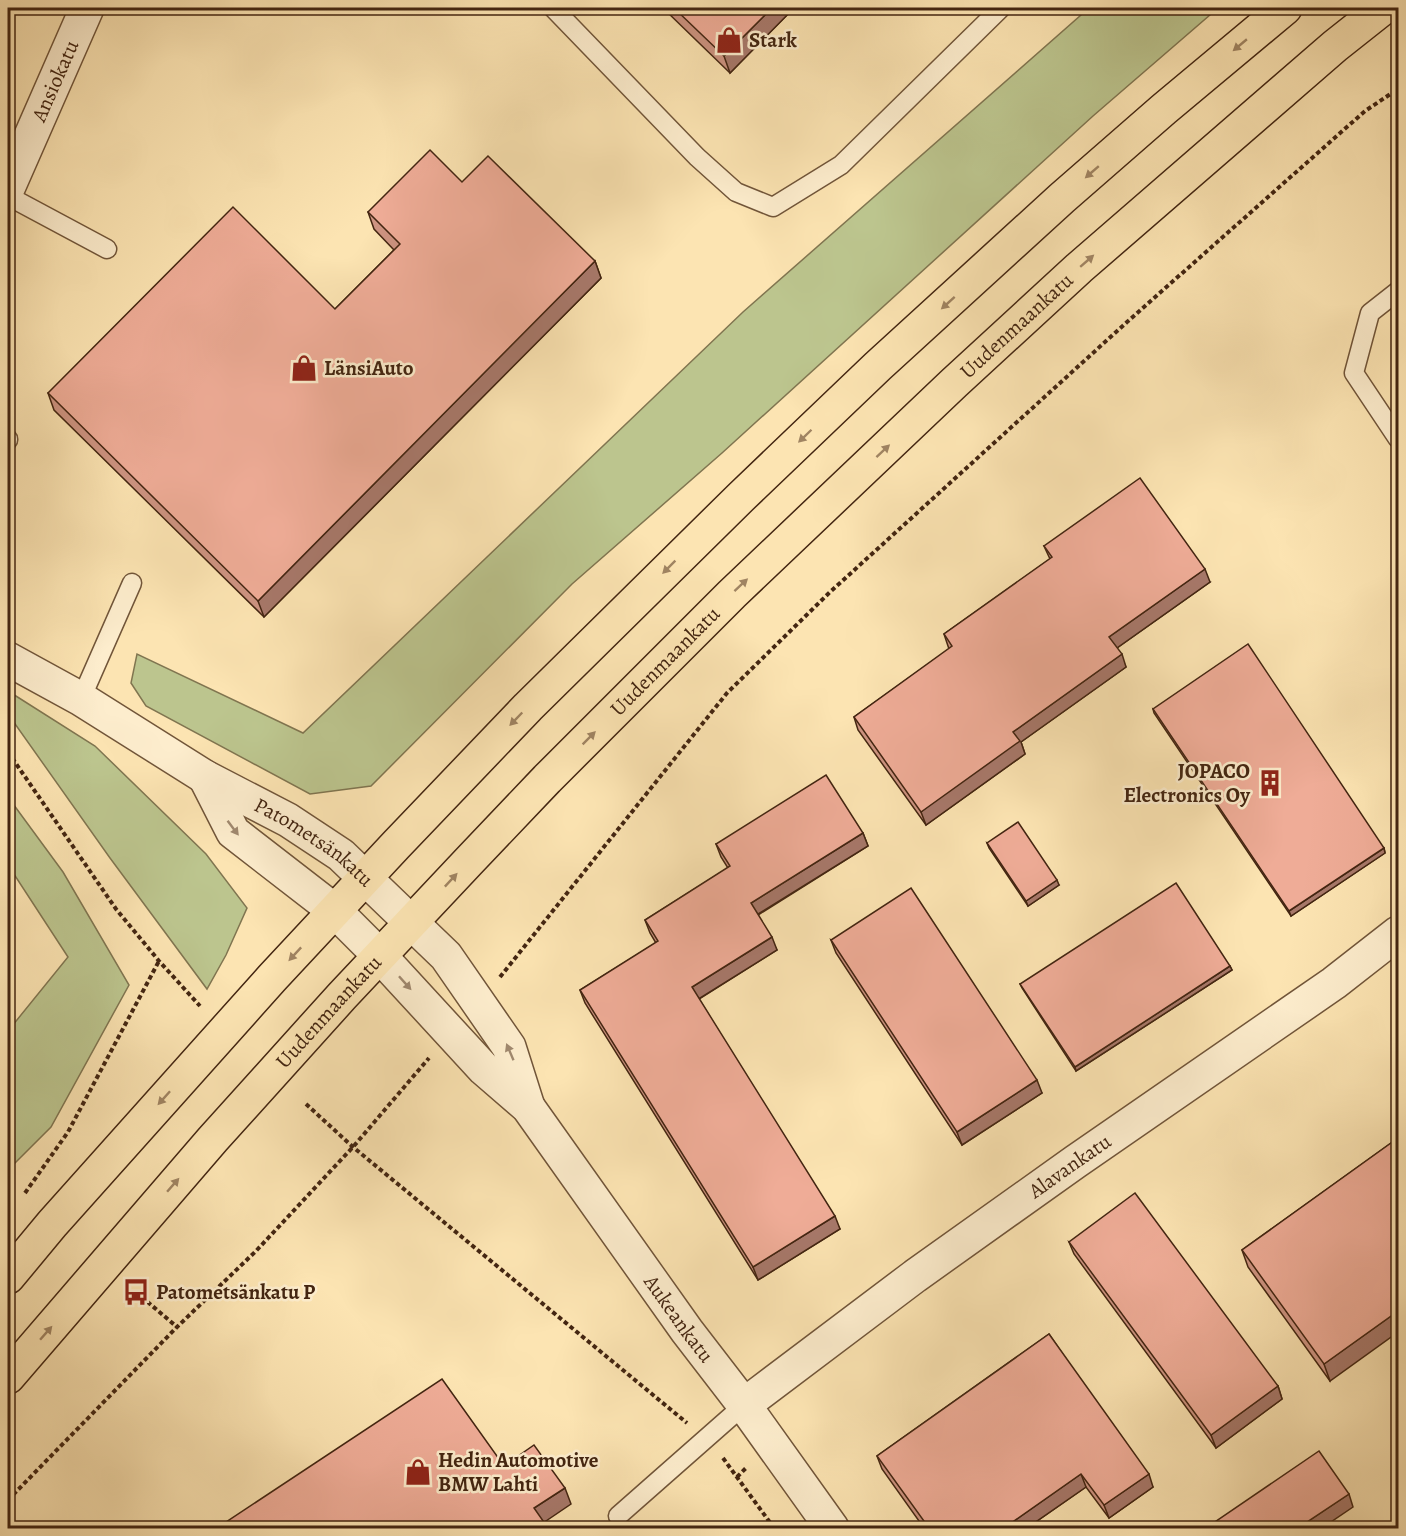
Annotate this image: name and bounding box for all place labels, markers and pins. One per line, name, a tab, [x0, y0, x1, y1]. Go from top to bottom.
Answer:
shop icon: Stark	[714, 25, 744, 55]
place label: Stark	[749, 26, 797, 54]
shop icon: LänsiAuto	[289, 353, 319, 383]
place label: LänsiAuto	[324, 354, 414, 382]
place label: JOPACO Electronics Oy	[1123, 757, 1251, 809]
building icon: JOPACO Electronics Oy	[1255, 768, 1285, 798]
bus stop icon: Patometsänkatu P	[121, 1277, 151, 1307]
place label: Patometsänkatu P	[156, 1278, 315, 1306]
place label: Hedin Automotive BMW Lahti	[438, 1446, 599, 1498]
shop icon: Hedin Automotive BMW Lahti	[403, 1457, 433, 1487]

